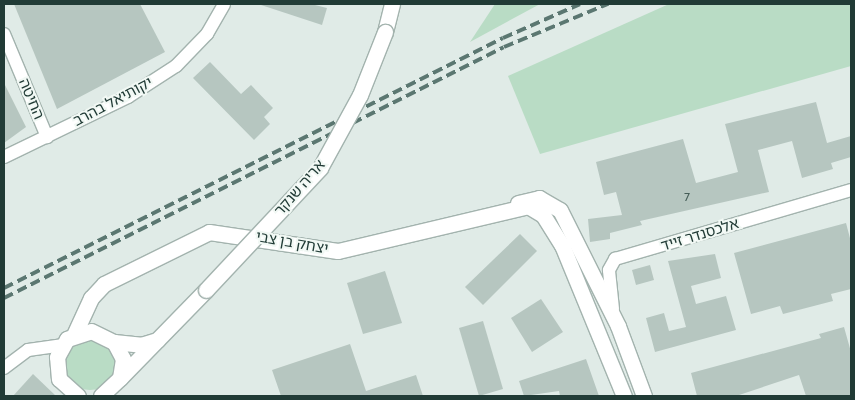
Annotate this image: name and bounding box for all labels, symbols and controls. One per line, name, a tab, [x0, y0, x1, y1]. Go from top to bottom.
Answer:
street label: יקותיאל בהרב	[70, 74, 156, 130]
street label: החיטה	[14, 76, 48, 122]
street label: אריה שנקר	[271, 156, 329, 220]
house number: 7	[684, 190, 690, 204]
street label: אלכסנדר זייד	[659, 215, 741, 255]
street label: יצחק בן צבי	[254, 228, 330, 258]

